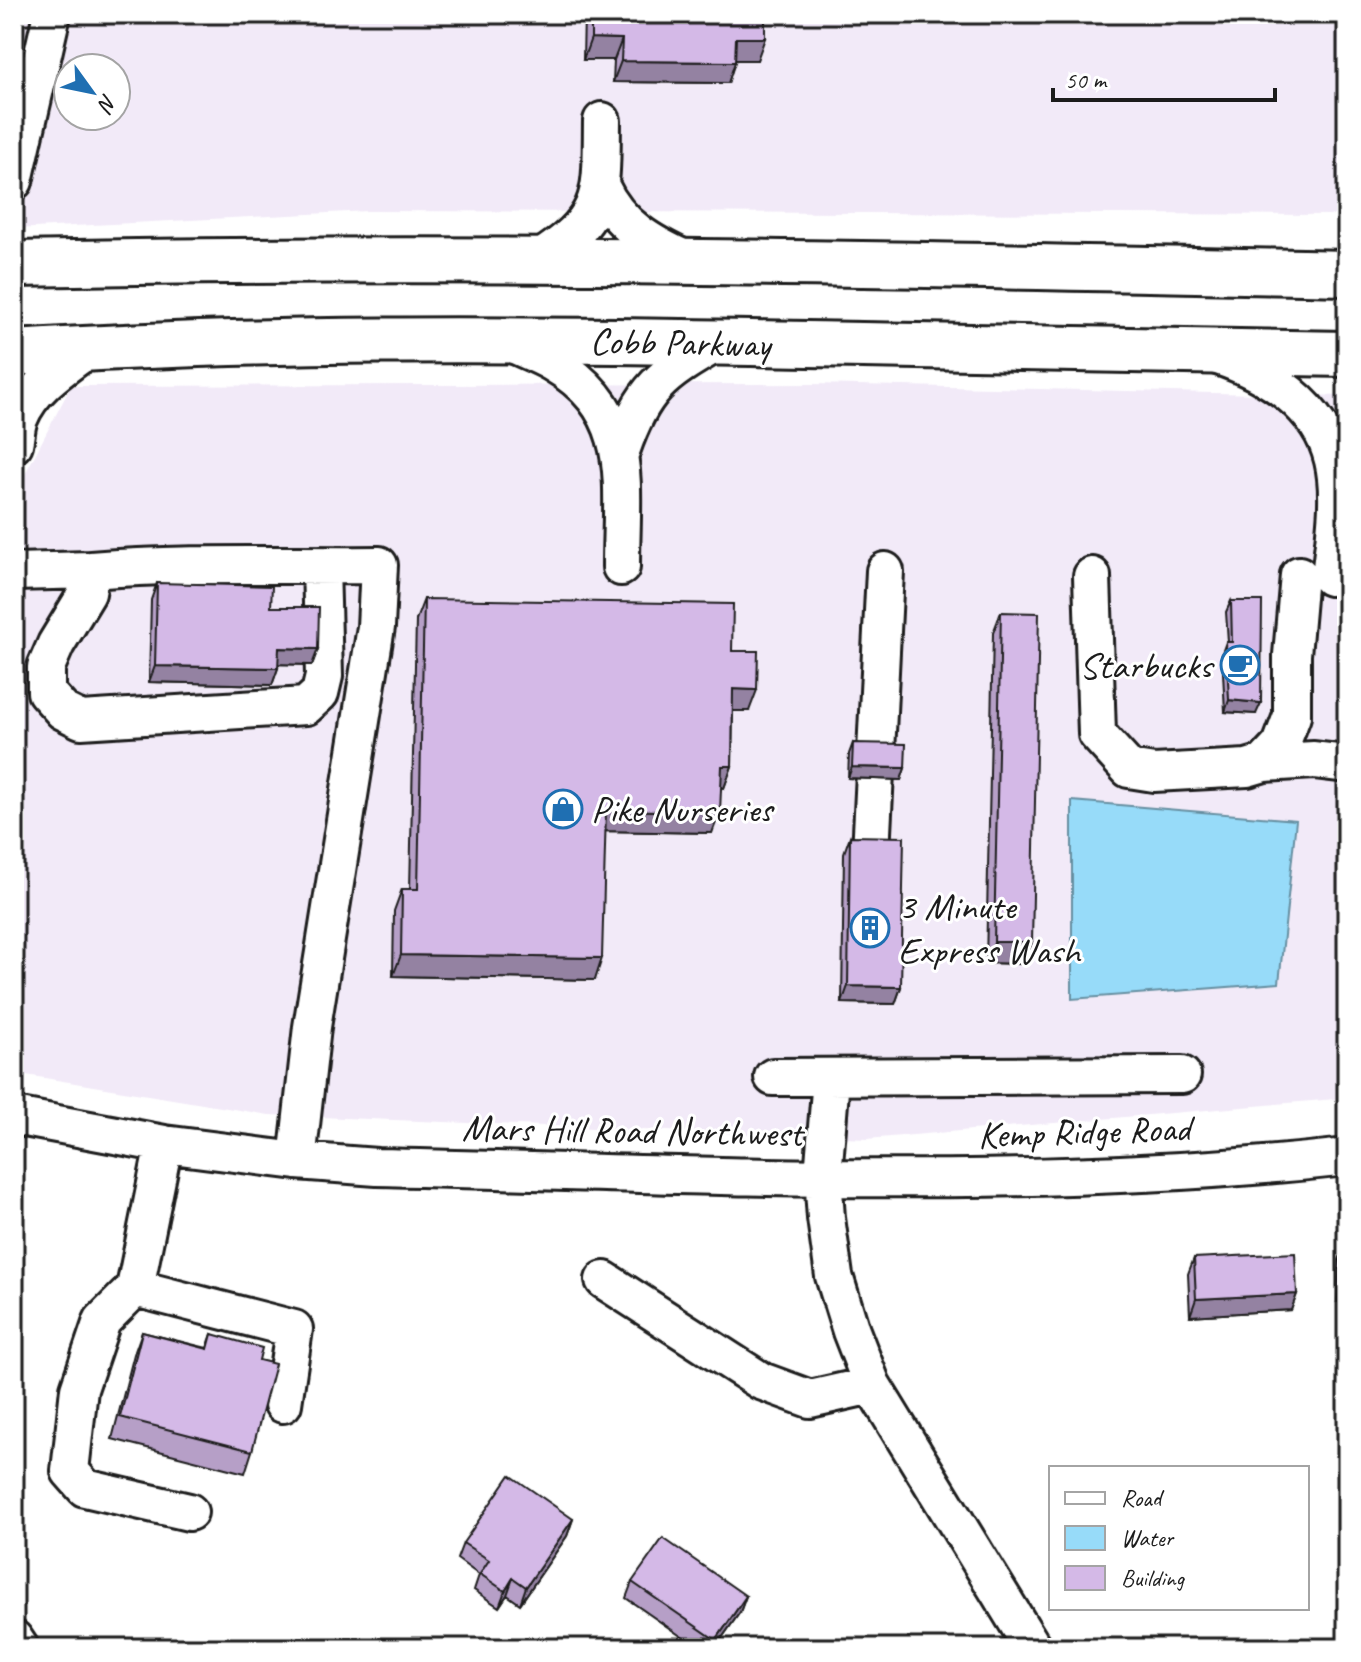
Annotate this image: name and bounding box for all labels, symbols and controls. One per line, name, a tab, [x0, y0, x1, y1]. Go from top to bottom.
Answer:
north arrow	[52, 52, 132, 132]
scale bar	[1053, 52, 1275, 102]
text: 50 m	[1065, 65, 1108, 95]
text: N	[91, 89, 123, 119]
street label: Cobb Parkway	[589, 317, 774, 368]
place label: Starbucks	[1079, 642, 1215, 689]
cafe icon: Starbucks	[1219, 644, 1261, 686]
place label: Pike Nurseries	[591, 786, 775, 833]
shop icon: Pike Nurseries	[542, 788, 584, 830]
place label: 3 Minute Express Wash	[898, 883, 1083, 974]
building icon: 3 Minute Express Wash	[849, 907, 891, 949]
street label: Mars Hill Road Northwest	[461, 1104, 806, 1157]
street label: Kemp Ridge Road	[977, 1104, 1197, 1159]
legend	[1049, 1466, 1309, 1610]
text: Road	[1121, 1483, 1165, 1513]
text: Water	[1121, 1523, 1176, 1553]
text: Building	[1121, 1563, 1186, 1593]

